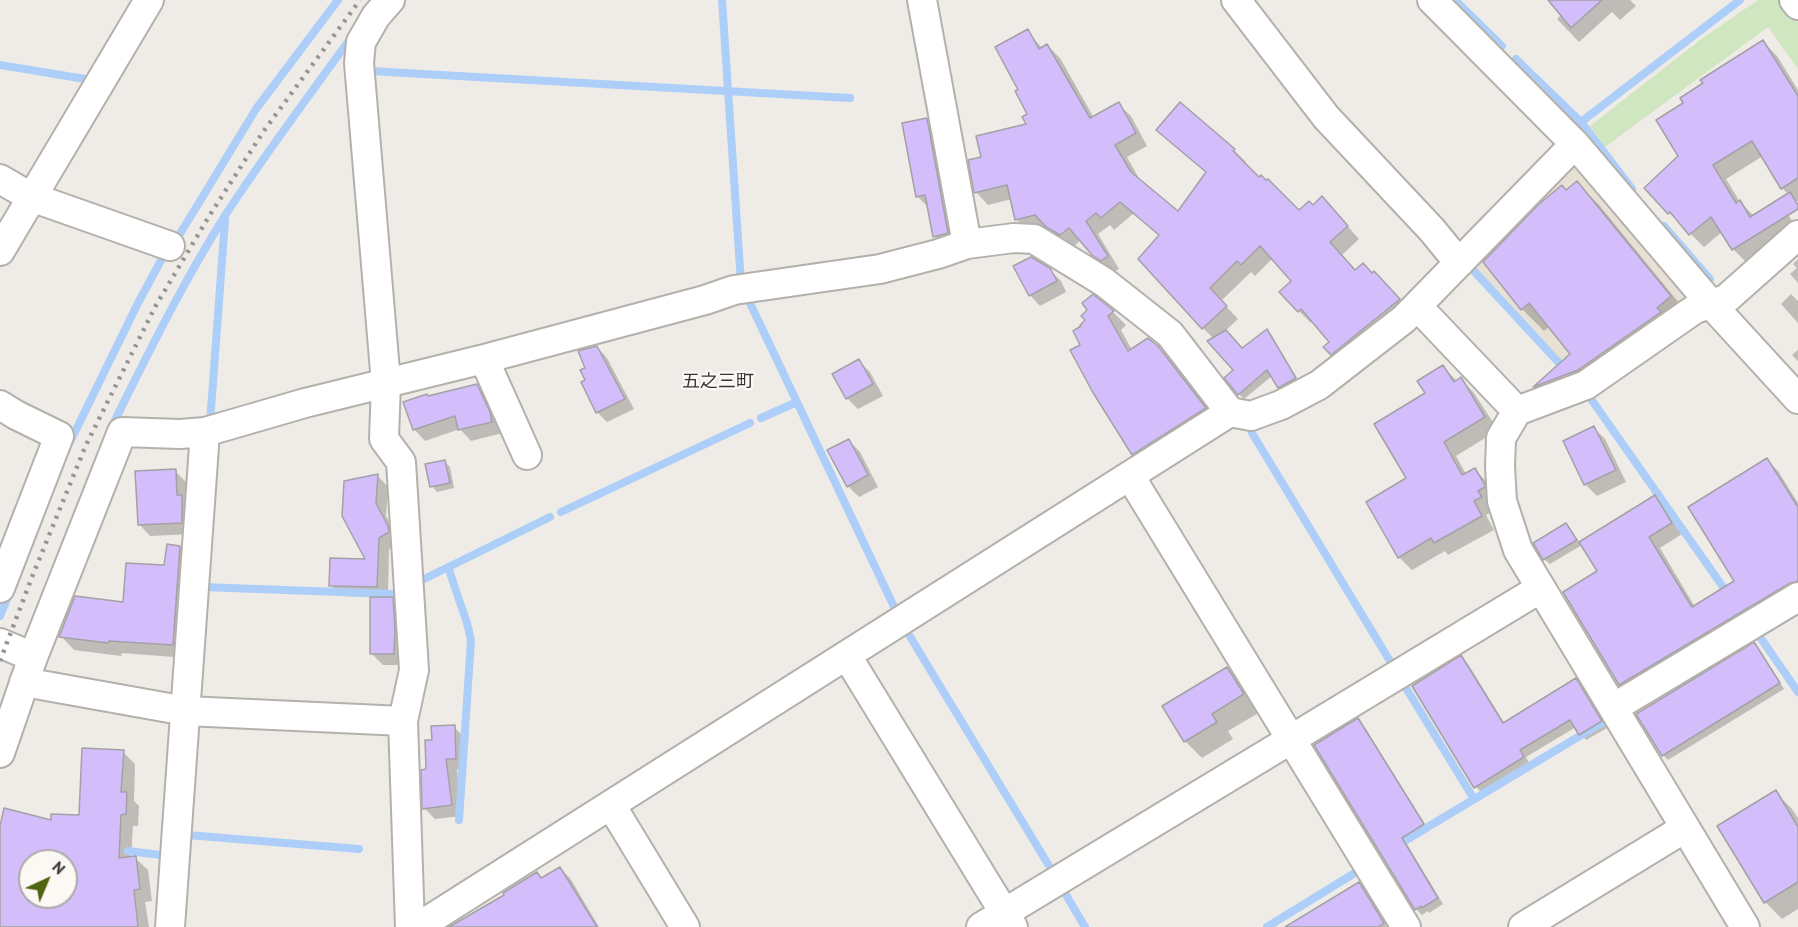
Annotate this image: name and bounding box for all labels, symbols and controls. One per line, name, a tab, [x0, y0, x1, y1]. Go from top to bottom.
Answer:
district label: 五之三町	[682, 371, 754, 393]
north arrow	[18, 849, 78, 909]
text: N	[48, 857, 70, 878]

